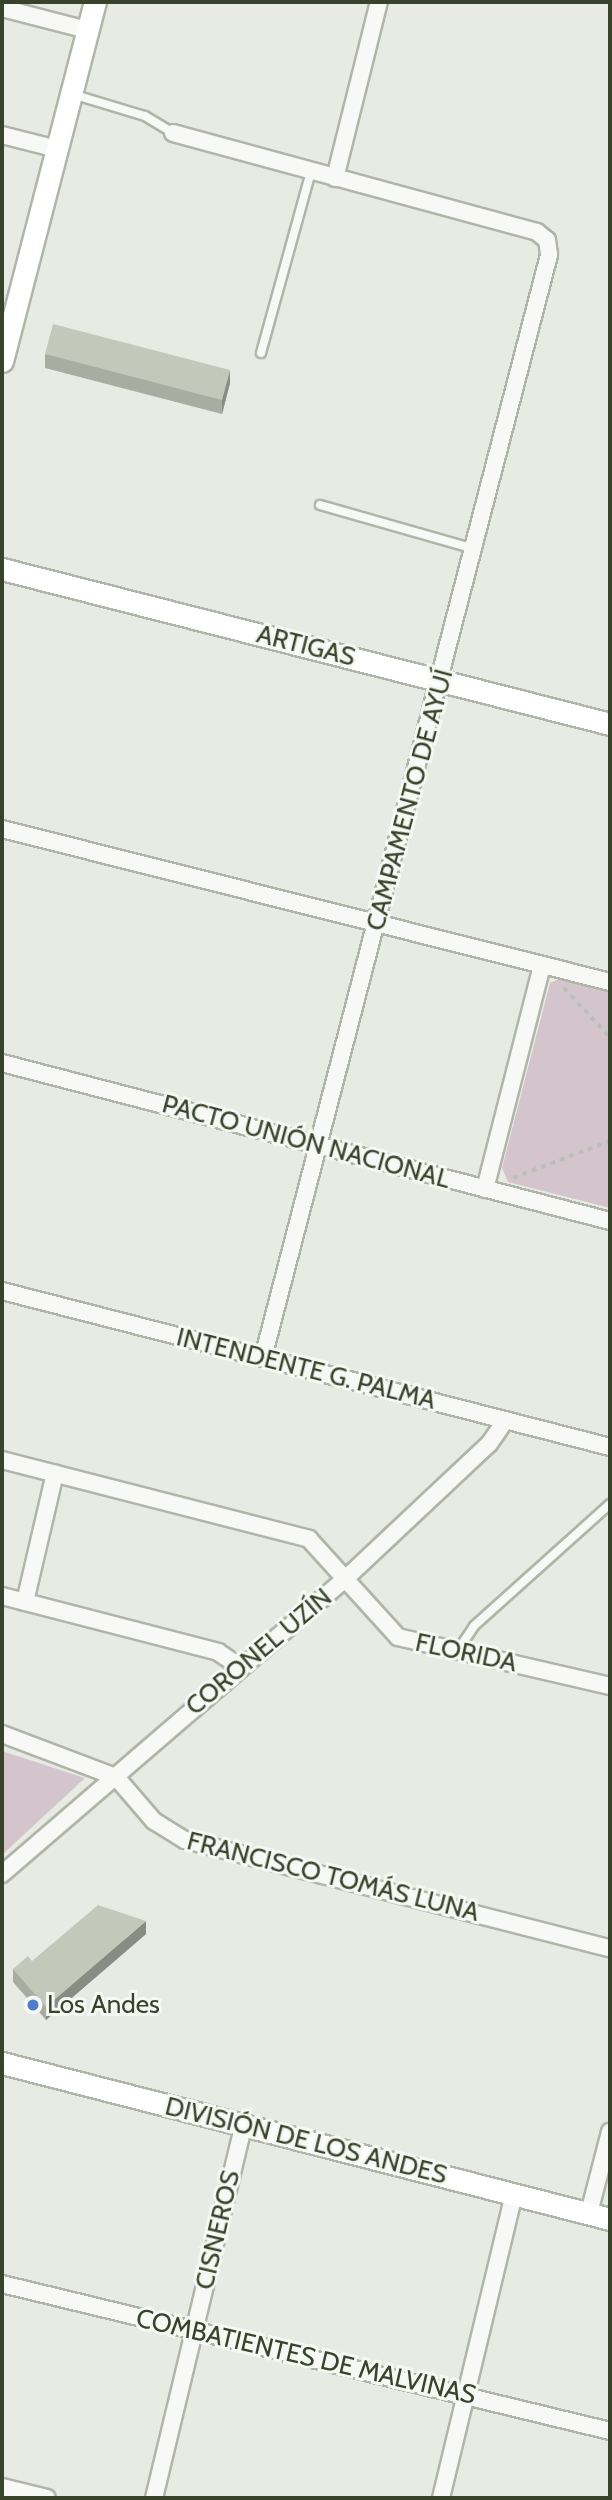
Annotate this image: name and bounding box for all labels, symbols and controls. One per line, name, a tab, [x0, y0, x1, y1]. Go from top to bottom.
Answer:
street label: ARTIGAS	[253, 619, 359, 673]
street label: CAMPAMENTO DE AYUÍ	[360, 666, 460, 934]
street label: PACTO UNIÓN NACIONAL	[159, 1089, 453, 1195]
street label: INTENDENTE G. PALMA	[173, 1322, 439, 1416]
street label: CORONEL UZÍN	[180, 1582, 338, 1722]
street label: FLORIDA	[412, 1627, 520, 1679]
street label: FRANCISCO TOMÁS LUNA	[184, 1826, 482, 1928]
place label: Los Andes	[47, 1989, 160, 2021]
marker: Los Andes	[25, 1997, 41, 2013]
street label: DIVISIÓN DE LOS ANDES	[162, 2091, 450, 2191]
street label: CISNEROS	[189, 2167, 247, 2293]
street label: COMBATIENTES DE MALVINAS	[133, 2303, 479, 2411]

